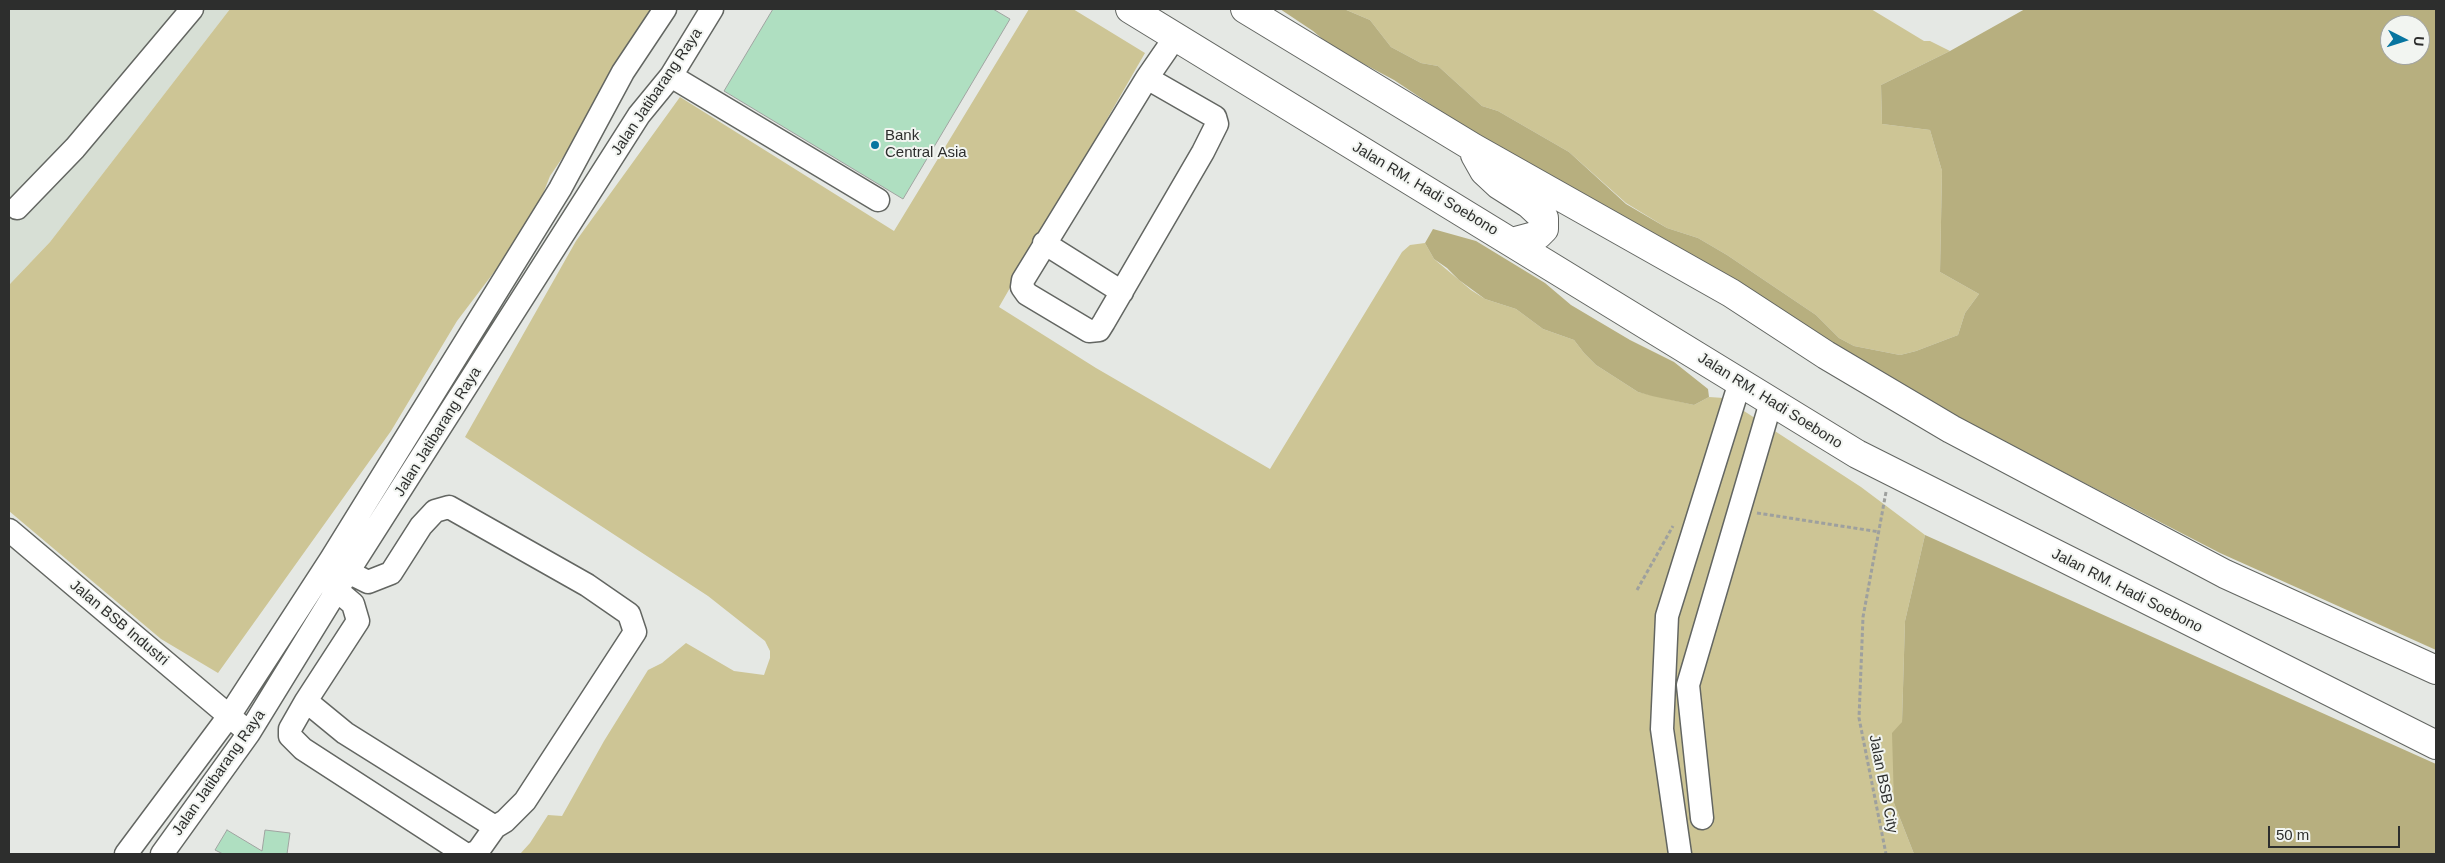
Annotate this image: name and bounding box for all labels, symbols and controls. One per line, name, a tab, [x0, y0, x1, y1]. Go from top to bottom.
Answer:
north arrow	[2380, 15, 2430, 65]
street label: Jalan Jatibarang Raya	[608, 25, 706, 159]
text: U	[2411, 35, 2427, 47]
place label: Bank Central Asia	[885, 127, 967, 162]
street label: Jalan RM. Hadi Soebono	[1349, 138, 1501, 240]
marker: Bank Central Asia	[869, 139, 881, 151]
street label: Jalan RM. Hadi Soebono	[1695, 349, 1845, 453]
street label: Jalan Jatibarang Raya	[391, 364, 485, 500]
street label: Jalan RM. Hadi Soebono	[2049, 545, 2205, 637]
street label: Jalan BSB Industri	[66, 576, 172, 670]
street label: Jalan Jatibarang Raya	[169, 707, 269, 839]
street label: Jalan BSB City	[1865, 733, 1901, 835]
scale bar	[2270, 816, 2402, 848]
text: 50 m	[2276, 826, 2309, 843]

